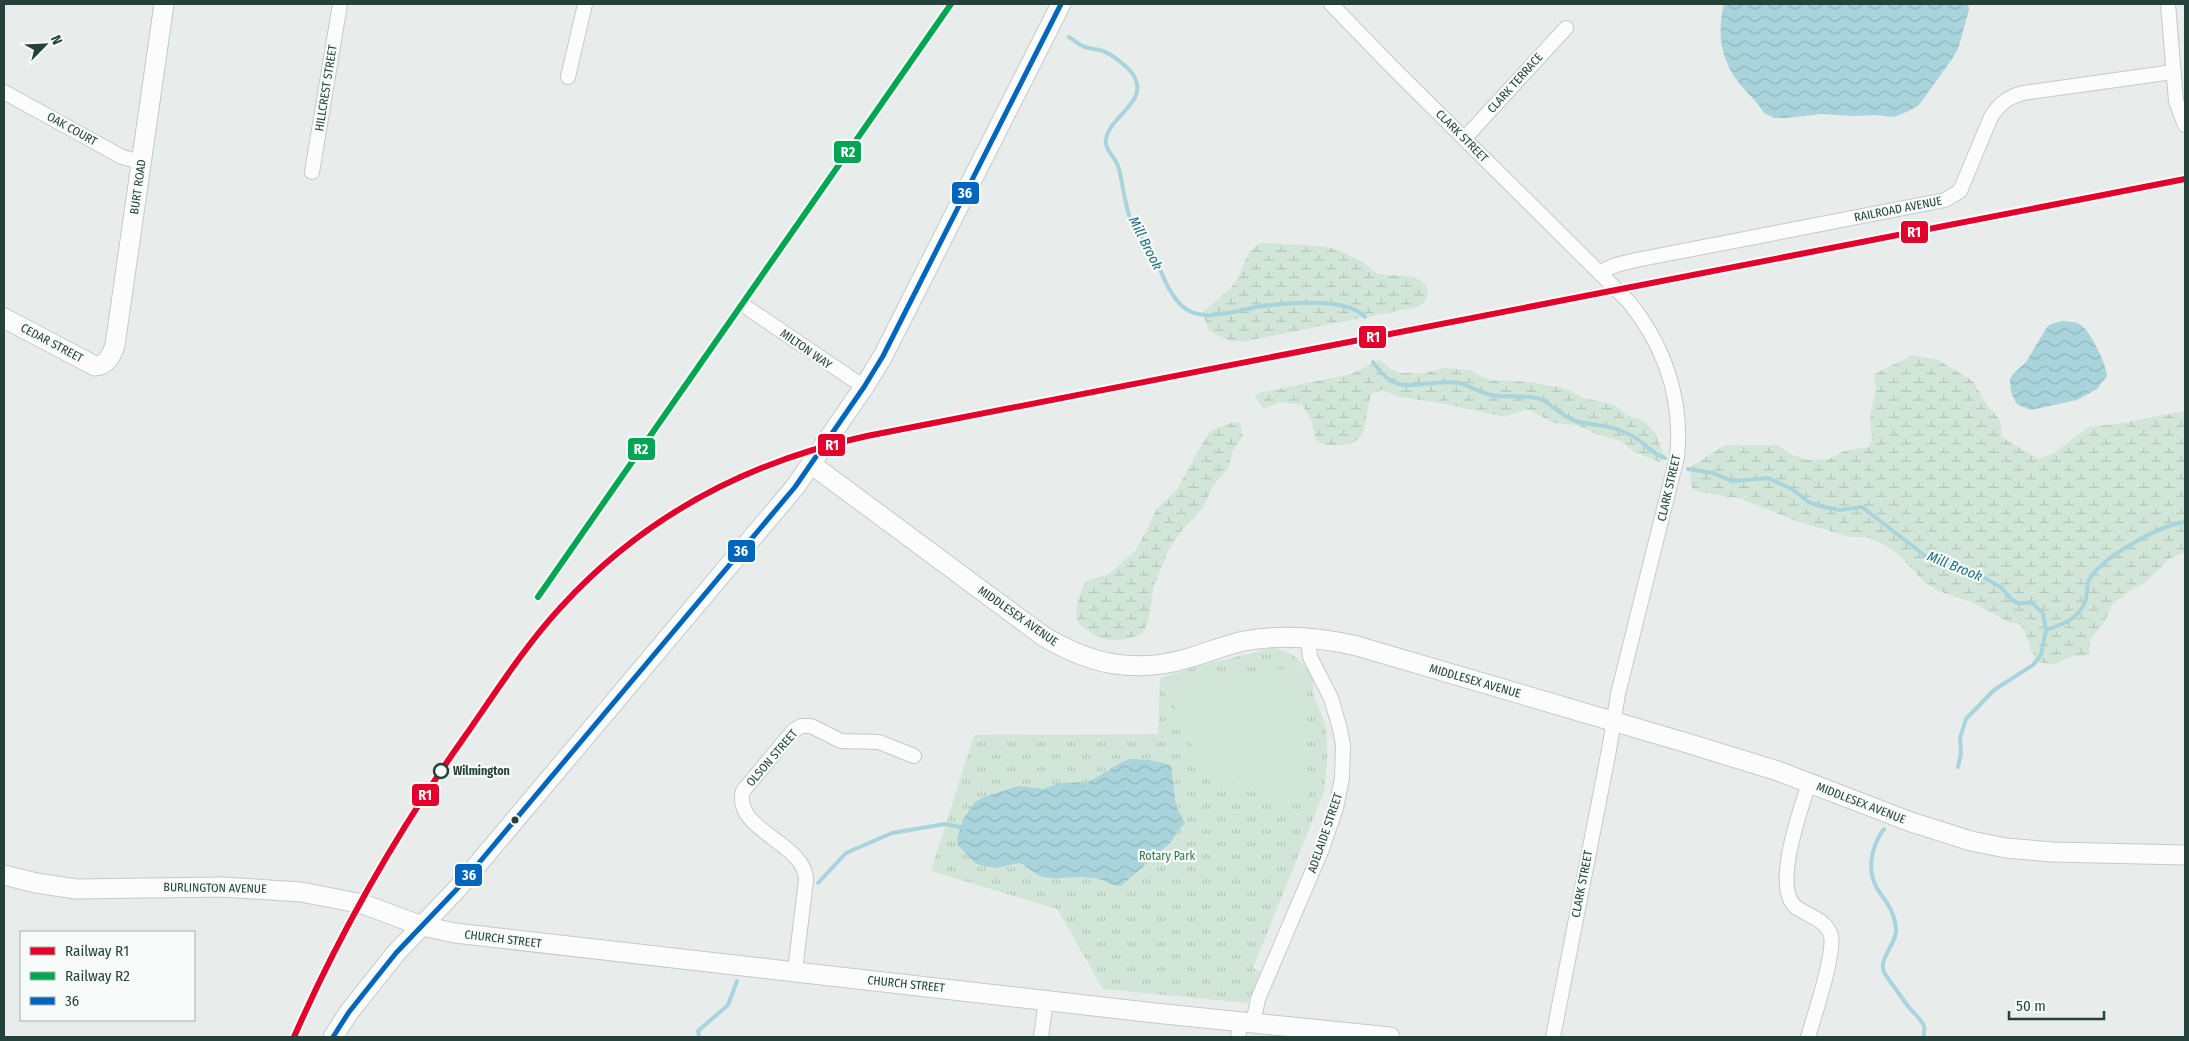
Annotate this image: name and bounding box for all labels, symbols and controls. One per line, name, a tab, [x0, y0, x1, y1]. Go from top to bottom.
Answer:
north arrow	[20, 20, 70, 70]
text: N	[47, 33, 66, 47]
street label: HILLCREST STREET	[312, 43, 340, 132]
street label: CLARK TERRACE	[1484, 50, 1546, 116]
street label: CLARK STREET	[1433, 107, 1491, 165]
street label: OAK COURT	[44, 109, 100, 149]
line badge: R2	[833, 140, 862, 164]
text: R2	[841, 144, 856, 161]
street label: BURT ROAD	[127, 159, 149, 215]
line badge: 36	[951, 181, 980, 205]
text: 36	[957, 185, 972, 202]
street label: RAILROAD AVENUE	[1853, 194, 1943, 224]
water label: Mill Brook	[1125, 214, 1166, 273]
line badge: R1	[1900, 220, 1929, 244]
text: R1	[1907, 224, 1921, 241]
street label: CEDAR STREET	[18, 321, 86, 366]
line badge: R1	[1358, 325, 1387, 349]
street label: MILTON WAY	[778, 326, 834, 372]
text: R1	[1366, 329, 1380, 346]
line badge: R1	[817, 433, 846, 457]
line badge: R2	[627, 437, 656, 461]
text: R1	[825, 437, 839, 454]
text: R2	[634, 441, 649, 458]
street label: CLARK STREET	[1655, 453, 1684, 523]
line badge: 36	[727, 539, 756, 563]
text: 36	[733, 543, 748, 560]
water label: Mill Brook	[1925, 548, 1985, 585]
street label: MIDDLESEX AVENUE	[975, 583, 1061, 649]
street label: MIDDLESEX AVENUE	[1428, 661, 1523, 701]
street label: OLSON STREET	[743, 726, 801, 789]
marker: Wilmington	[433, 763, 449, 779]
place label: Wilmington	[453, 764, 510, 778]
street label: MIDDLESEX AVENUE	[1814, 780, 1908, 827]
line badge: R1	[411, 783, 440, 807]
text: R1	[418, 787, 432, 804]
street label: ADELAIDE STREET	[1305, 791, 1345, 875]
unlabelled marker	[510, 815, 520, 825]
park label: Rotary Park	[1139, 849, 1195, 863]
street label: CLARK STREET	[1569, 849, 1595, 919]
line badge: 36	[454, 863, 483, 887]
text: 36	[461, 867, 476, 884]
street label: BURLINGTON AVENUE	[163, 880, 267, 896]
street label: CHURCH STREET	[464, 927, 543, 951]
legend	[20, 931, 195, 1021]
text: Railway R1	[65, 942, 129, 960]
text: Railway R2	[65, 967, 130, 985]
street label: CHURCH STREET	[867, 973, 946, 995]
scale bar	[2009, 988, 2104, 1020]
text: 36	[65, 992, 79, 1010]
text: 50 m	[2016, 997, 2046, 1015]

